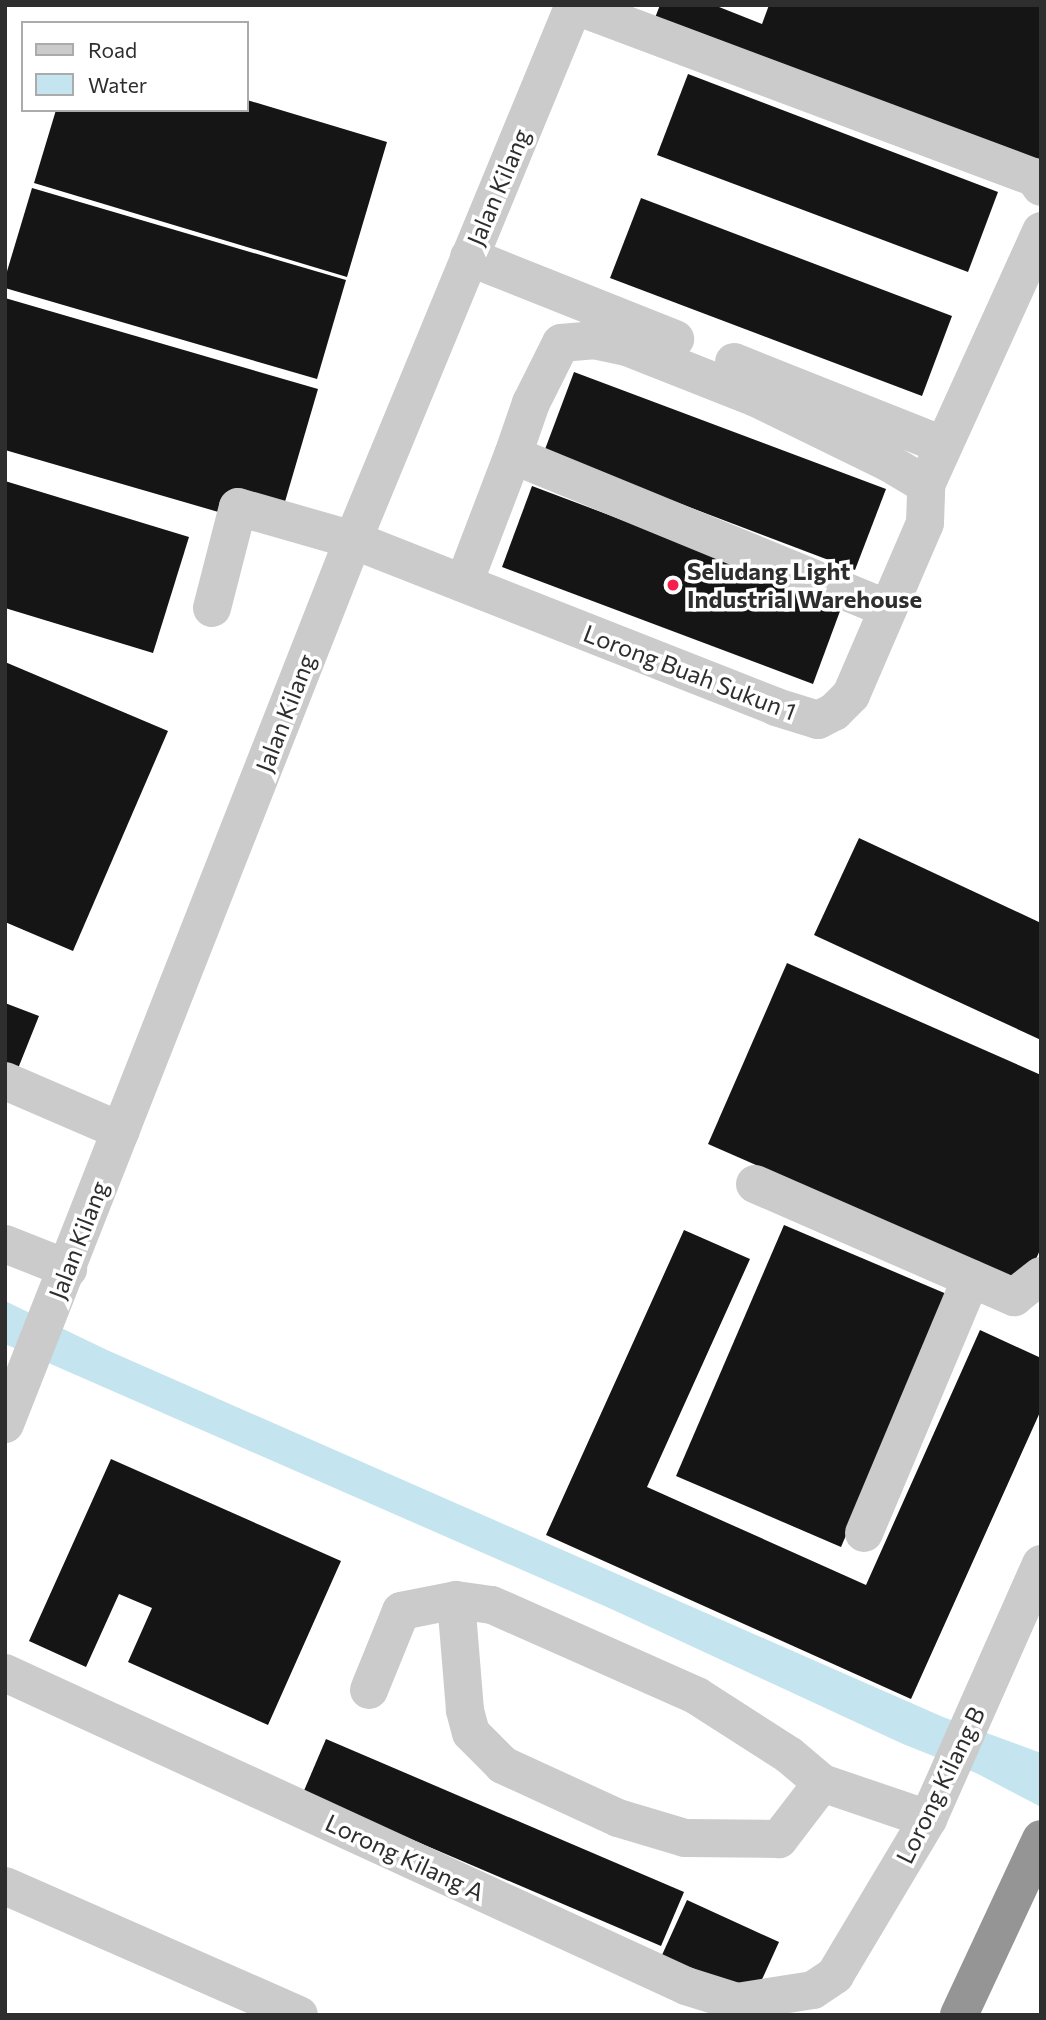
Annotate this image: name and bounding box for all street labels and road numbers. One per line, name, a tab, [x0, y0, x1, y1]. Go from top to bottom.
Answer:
street label: Jalan Kilang	[460, 124, 536, 250]
street label: Lorong Buah Sukun 1	[580, 618, 800, 726]
street label: Jalan Kilang	[249, 650, 321, 776]
street label: Jalan Kilang	[42, 1177, 114, 1303]
street label: Lorong Kilang B	[890, 1702, 990, 1868]
street label: Lorong Kilang A	[321, 1808, 489, 1906]

